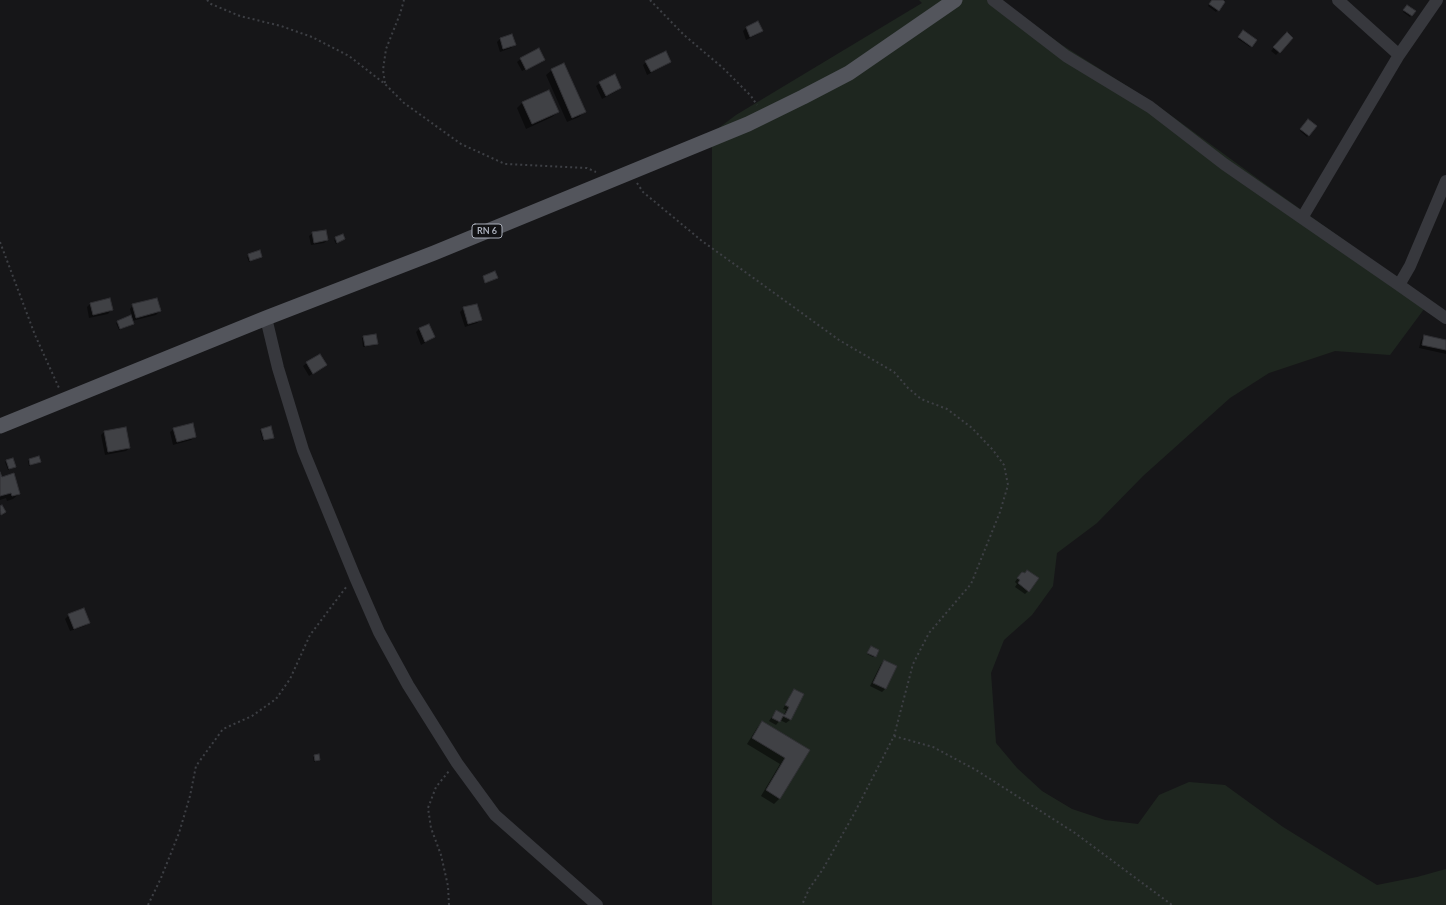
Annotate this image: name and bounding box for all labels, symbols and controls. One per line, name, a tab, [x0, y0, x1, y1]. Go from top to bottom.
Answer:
road number: RN 6	[472, 224, 502, 238]

